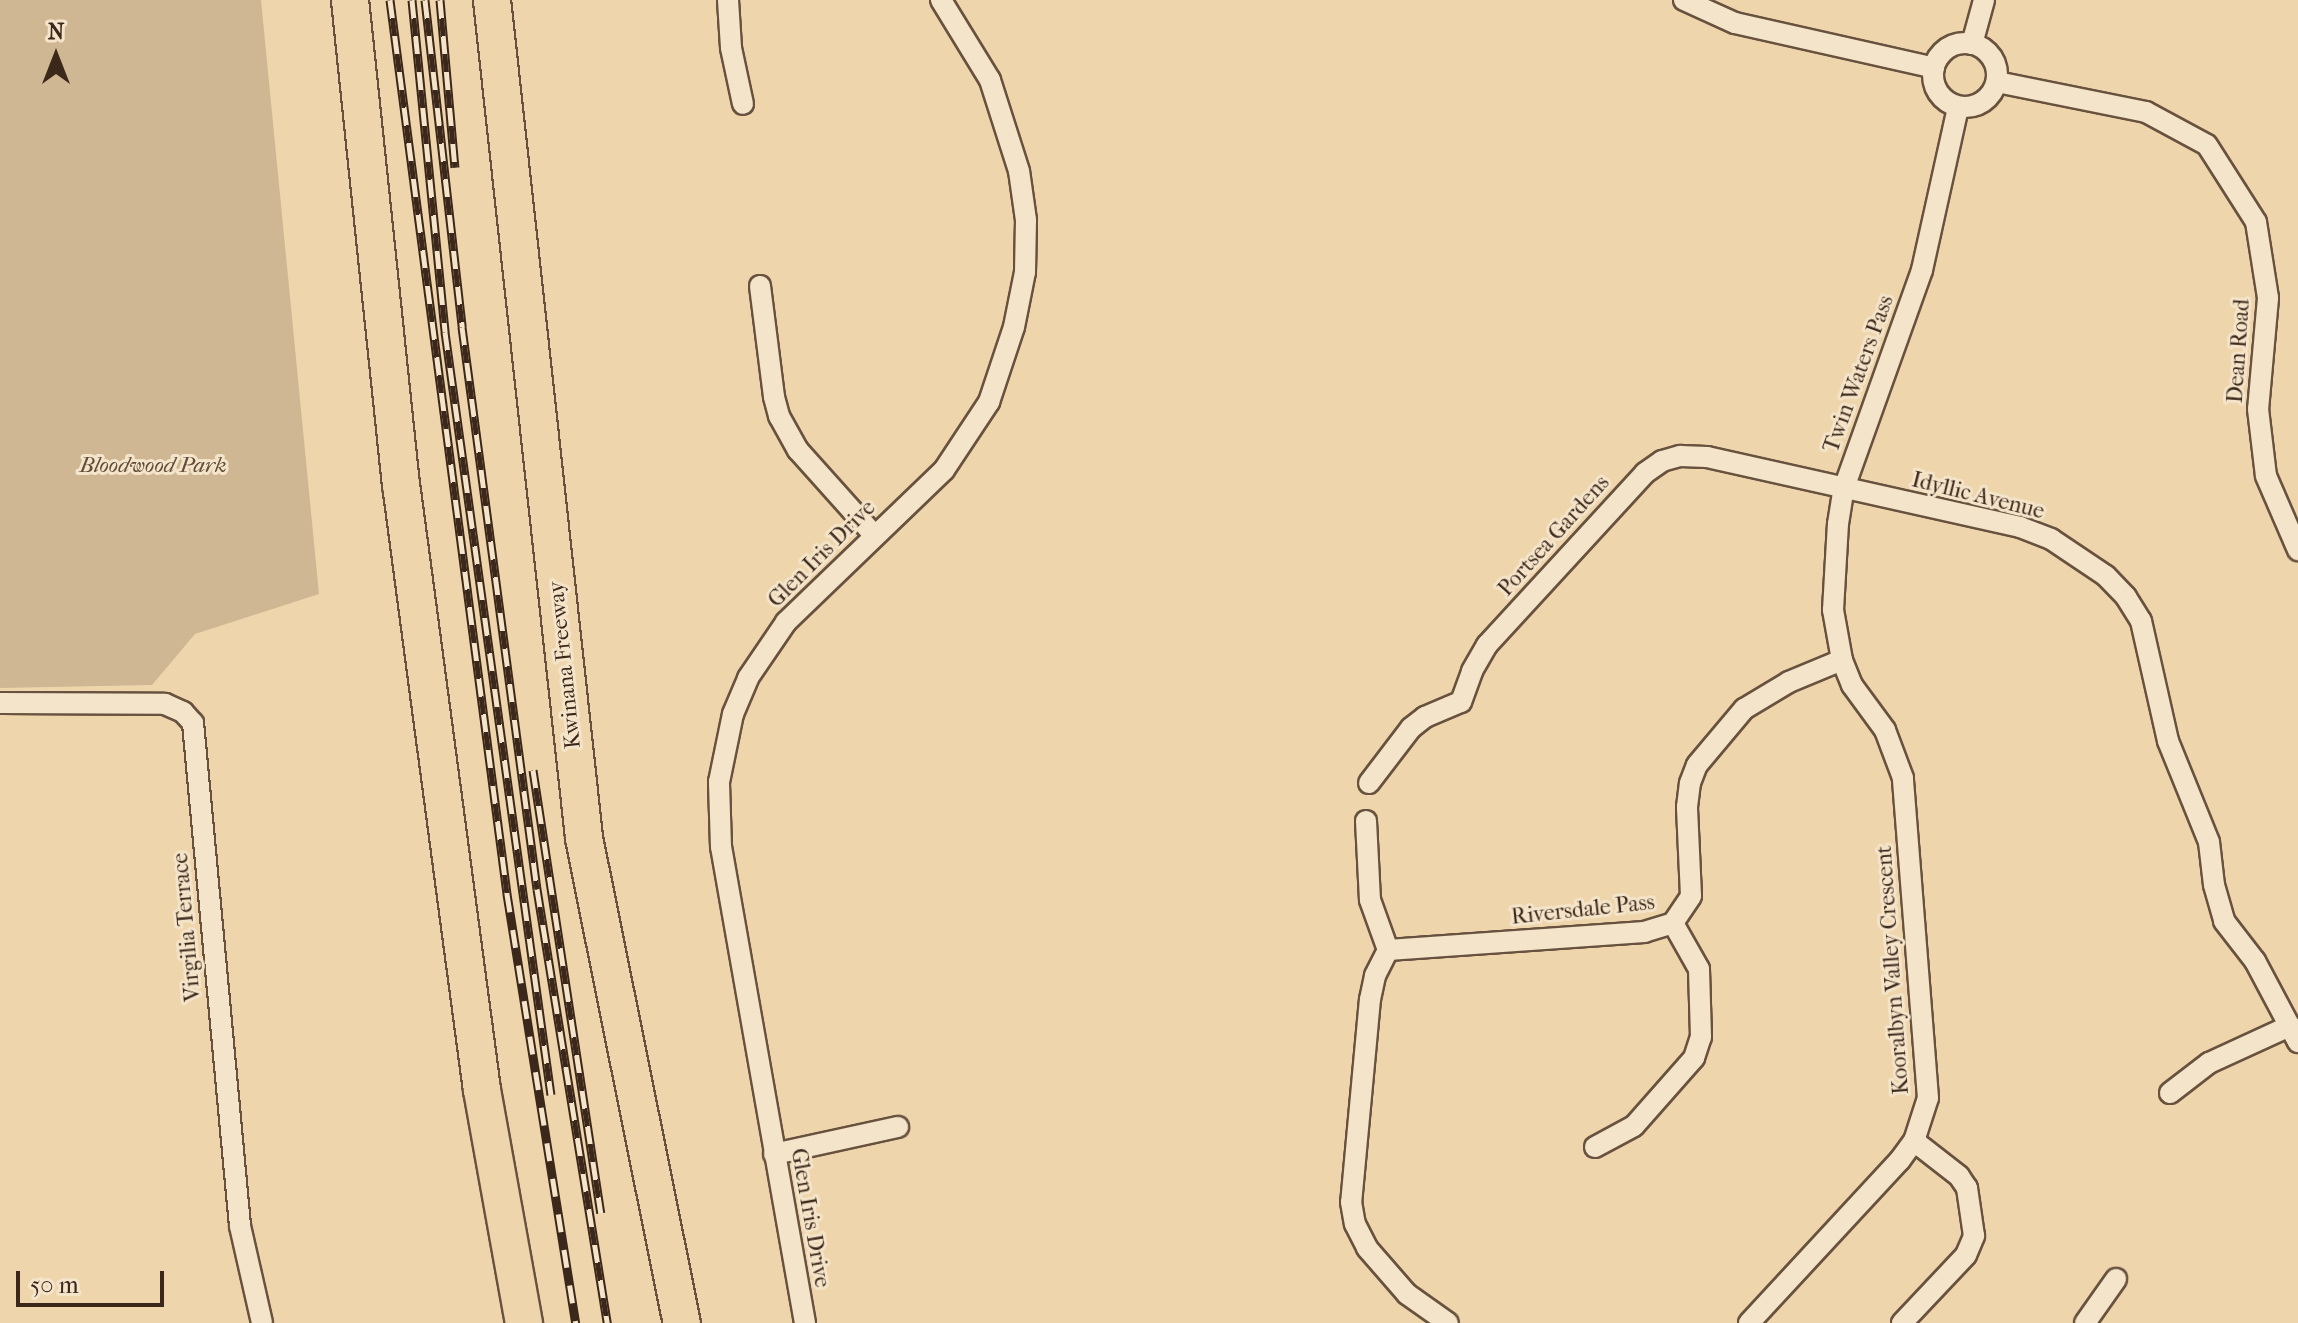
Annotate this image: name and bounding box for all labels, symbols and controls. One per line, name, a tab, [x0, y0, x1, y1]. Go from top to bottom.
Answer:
north arrow	[16, 16, 96, 96]
text: N	[48, 19, 64, 45]
street label: Twin Waters Pass	[1818, 292, 1900, 456]
street label: Dean Road	[2222, 298, 2256, 404]
park label: Bloodwood Park	[80, 453, 226, 479]
street label: Idyllic Avenue	[1909, 467, 2047, 525]
street label: Portsea Gardens	[1493, 470, 1615, 602]
street label: Glen Iris Drive	[763, 495, 881, 613]
street label: Kwinana Freeway	[543, 580, 587, 750]
street label: Kooralbyn Valley Crescent	[1871, 845, 1915, 1095]
street label: Virgilia Terrace	[167, 852, 207, 1002]
street label: Riversdale Pass	[1510, 889, 1656, 931]
street label: Glen Iris Drive	[785, 1146, 835, 1290]
scale bar	[20, 1255, 168, 1305]
text: 50 m	[30, 1271, 79, 1299]

